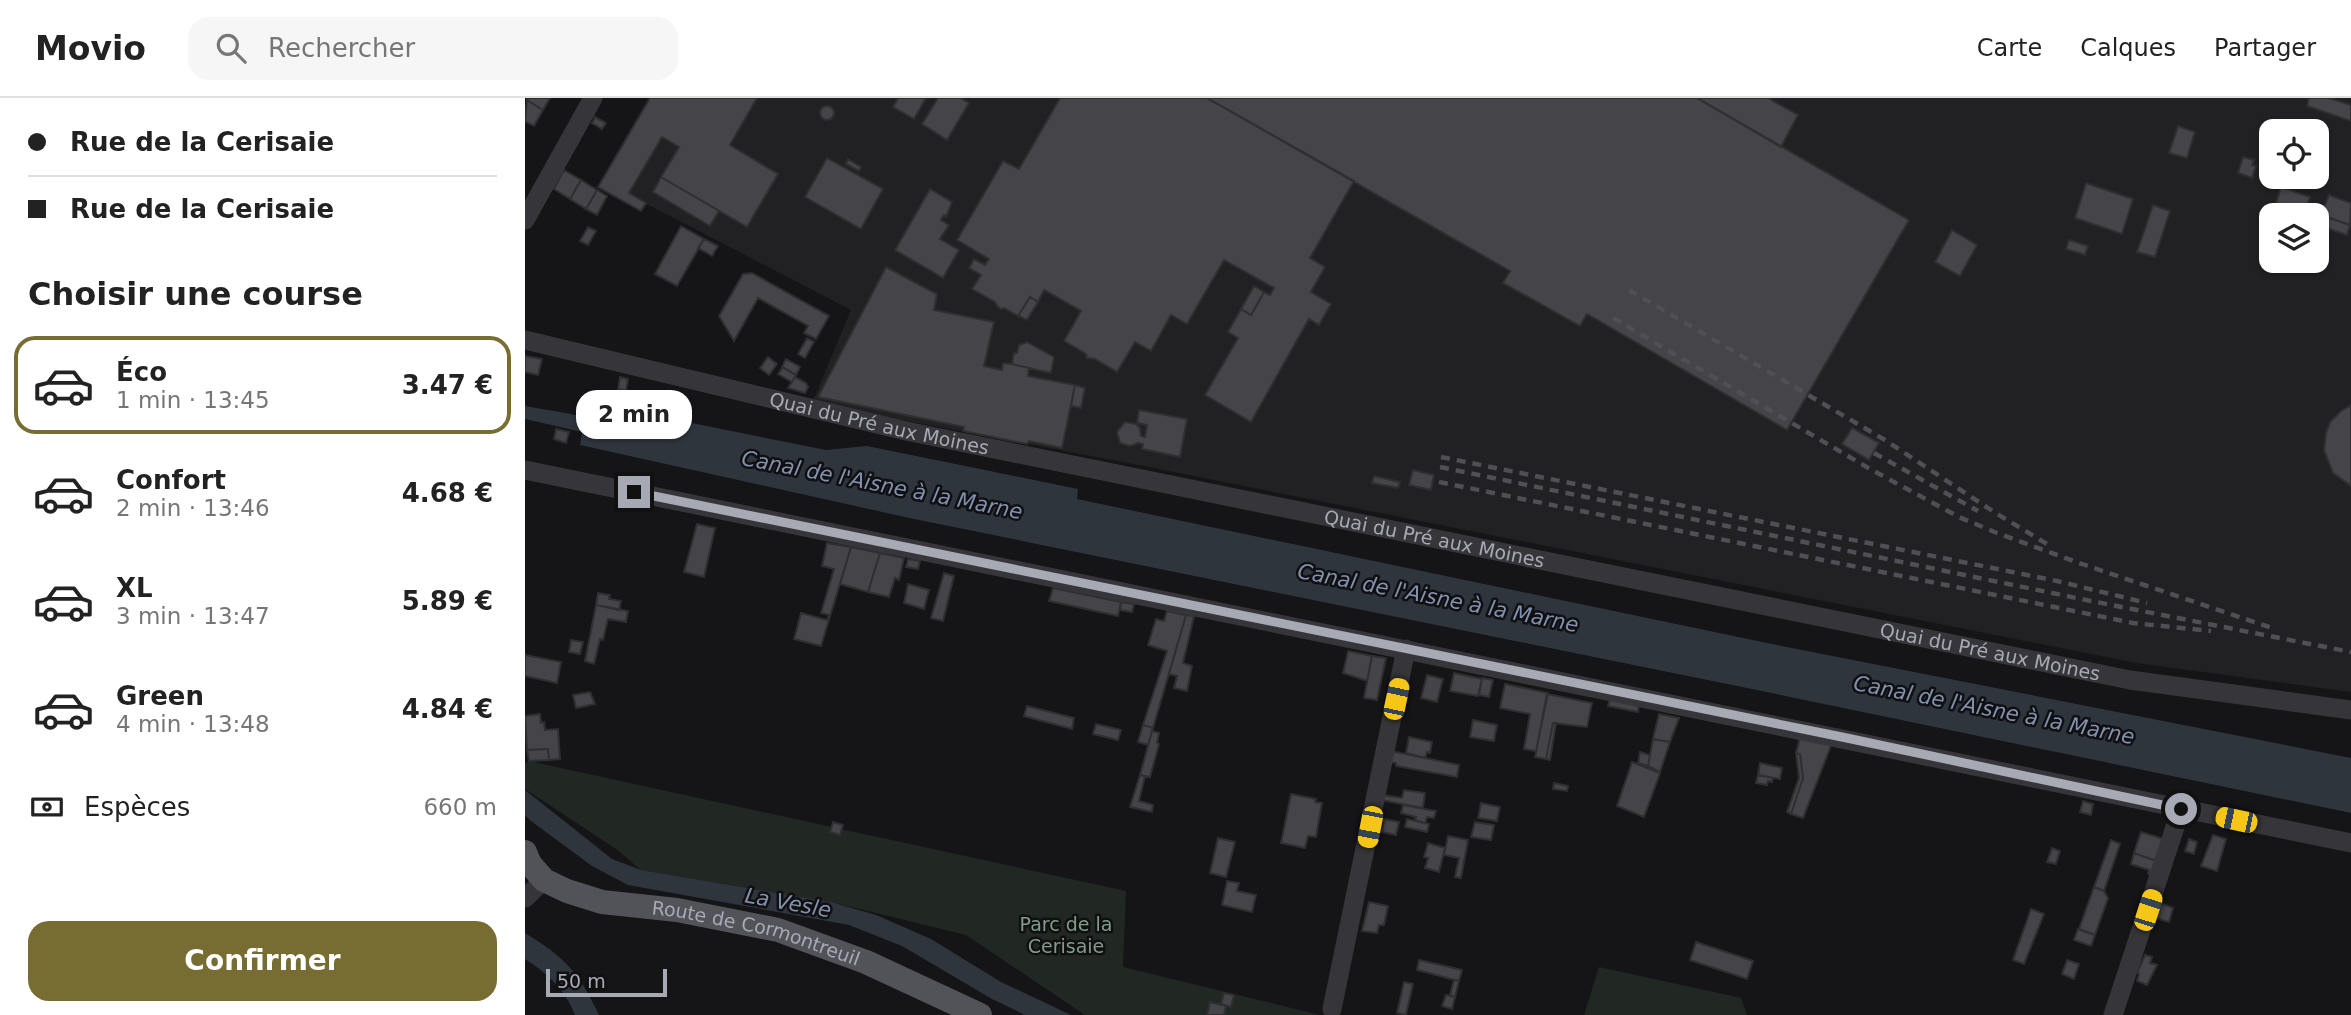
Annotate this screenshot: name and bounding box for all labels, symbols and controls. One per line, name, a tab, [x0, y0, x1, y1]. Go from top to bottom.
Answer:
search box	[188, 17, 678, 80]
text: Movio	[35, 29, 146, 68]
icon: search	[212, 29, 250, 67]
text: Rechercher	[268, 33, 415, 63]
text: Carte	[1977, 34, 2042, 62]
text: Calques	[2080, 34, 2176, 62]
text: Partager	[2214, 34, 2316, 62]
map controls	[2259, 119, 2329, 273]
button: locate	[2259, 119, 2329, 189]
text: Rue de la Cerisaie	[70, 127, 334, 157]
text: Rue de la Cerisaie	[70, 194, 334, 224]
button: layers	[2259, 203, 2329, 273]
text: Choisir une course	[28, 275, 363, 313]
icon: car	[32, 354, 95, 417]
text: Éco	[116, 357, 167, 387]
text: 3.47 €	[402, 370, 493, 400]
text: 1 min · 13:45	[116, 387, 270, 413]
street label: Quai du Pré aux Moines	[767, 388, 991, 459]
callout: 2 min	[576, 390, 692, 440]
text: 2 min	[598, 401, 670, 427]
water label: Canal de l'Aisne à la Marne	[740, 446, 1024, 524]
icon: car	[32, 462, 95, 525]
text: Confort	[116, 465, 226, 495]
route end	[618, 476, 650, 508]
text: 4.68 €	[402, 478, 493, 508]
text: 2 min · 13:46	[116, 495, 270, 521]
street label: Quai du Pré aux Moines	[1322, 505, 1547, 572]
water label: Canal de l'Aisne à la Marne	[1296, 559, 1580, 637]
icon: car	[32, 570, 95, 633]
text: XL	[116, 573, 153, 603]
text: 5.89 €	[402, 586, 493, 616]
text: 3 min · 13:47	[116, 603, 270, 629]
street label: Quai du Pré aux Moines	[1878, 618, 2102, 685]
water label: Canal de l'Aisne à la Marne	[1852, 671, 2136, 749]
car	[1382, 676, 1411, 722]
icon: car	[32, 678, 95, 741]
text: Green	[116, 681, 204, 711]
text: 4.84 €	[402, 694, 493, 724]
text: 4 min · 13:48	[116, 711, 270, 737]
icon: cash	[28, 788, 66, 826]
text: Espèces	[84, 792, 190, 822]
route start	[2165, 793, 2197, 825]
text: 660 m	[423, 794, 497, 820]
car	[1356, 804, 1385, 850]
car	[2214, 805, 2259, 835]
water label: La Vesle	[743, 884, 833, 922]
car	[2132, 887, 2165, 933]
street label: Route de Cormontreuil	[651, 896, 863, 970]
park label: Parc de la Cerisaie	[1020, 913, 1112, 957]
button: Confirmer	[28, 921, 497, 1001]
scale bar	[546, 966, 667, 998]
text: 50 m	[557, 970, 606, 992]

